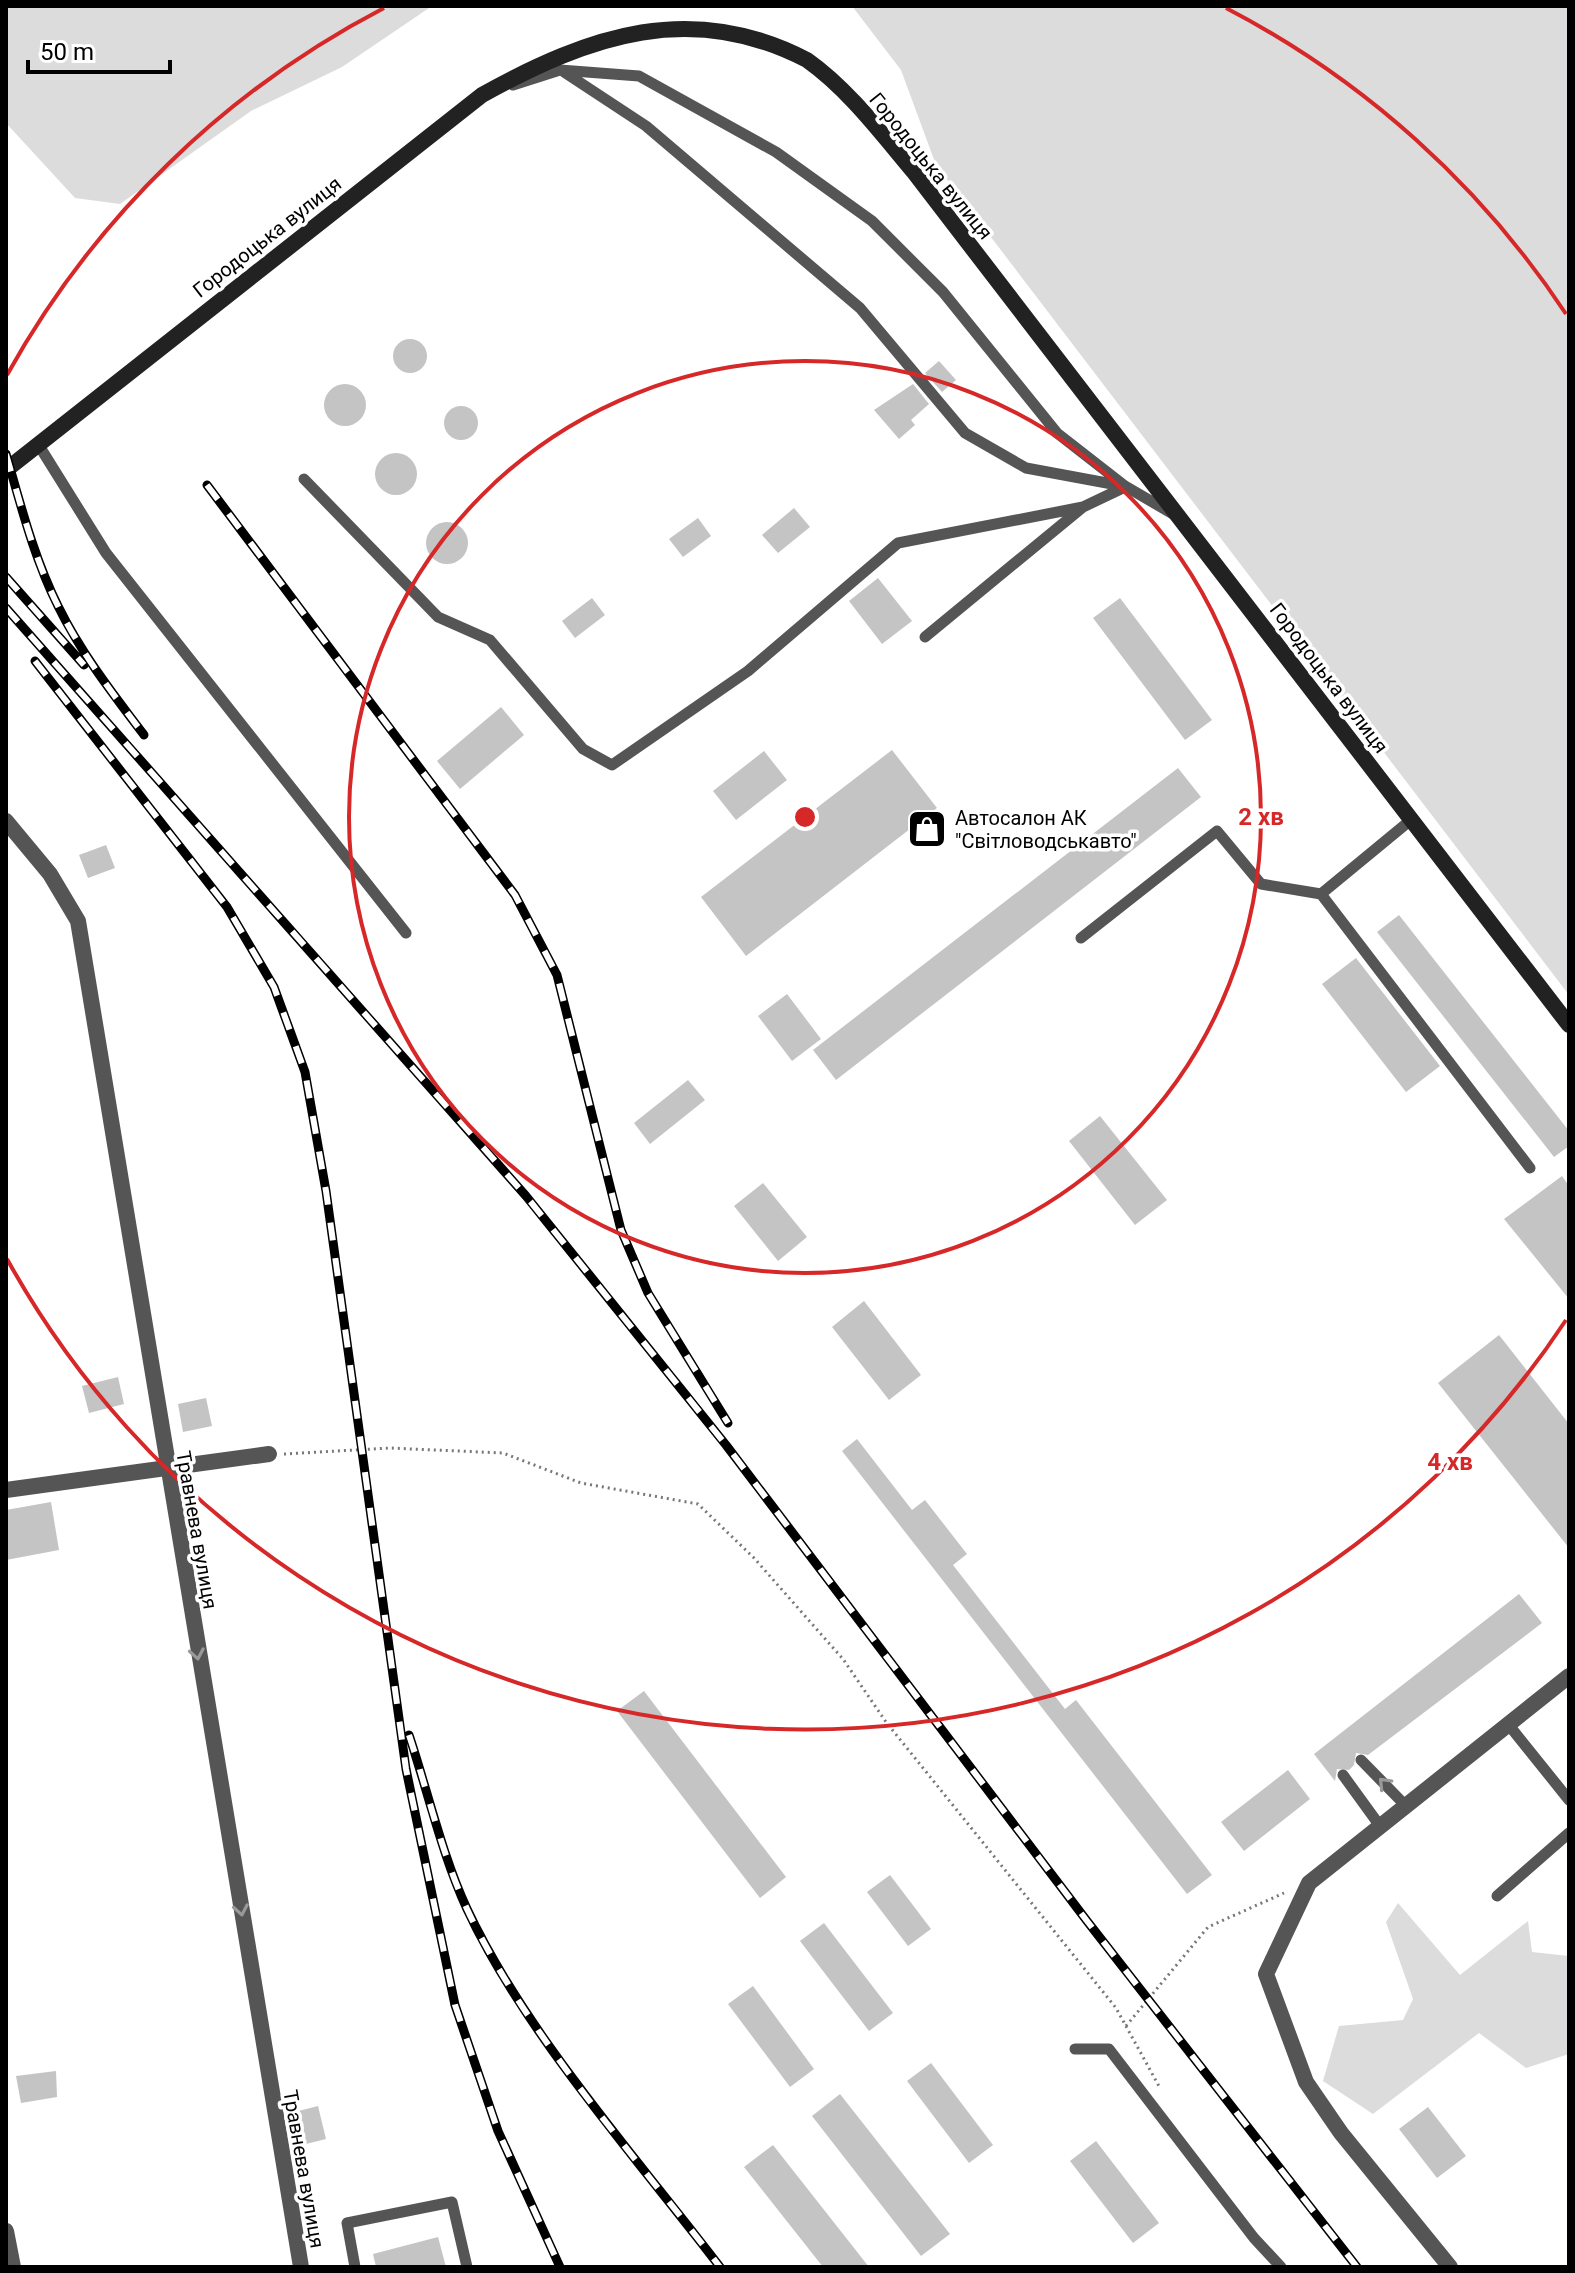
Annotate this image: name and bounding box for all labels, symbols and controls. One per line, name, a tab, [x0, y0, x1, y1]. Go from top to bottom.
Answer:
scale bar	[28, 24, 170, 74]
text: 50 m	[40, 38, 94, 66]
street label: Городоцька вулиця	[864, 88, 998, 244]
street label: Городоцька вулиця	[188, 172, 346, 302]
street label: Городоцька вулиця	[1265, 598, 1393, 758]
centre of rings	[791, 803, 819, 831]
text: 2 хв	[1238, 803, 1284, 831]
place label: Автосалон АК "Світловодськавто"	[955, 806, 1137, 853]
shop icon: Автосалон АК "Світловодськавто"	[906, 808, 948, 850]
text: 4 хв	[1427, 1448, 1473, 1476]
street label: Травнева вулиця	[171, 1449, 223, 1611]
one-way arrow	[188, 1647, 205, 1660]
one-way arrow	[1378, 1778, 1393, 1792]
one-way arrow	[231, 1903, 248, 1917]
street label: Травнева вулиця	[278, 2088, 330, 2250]

